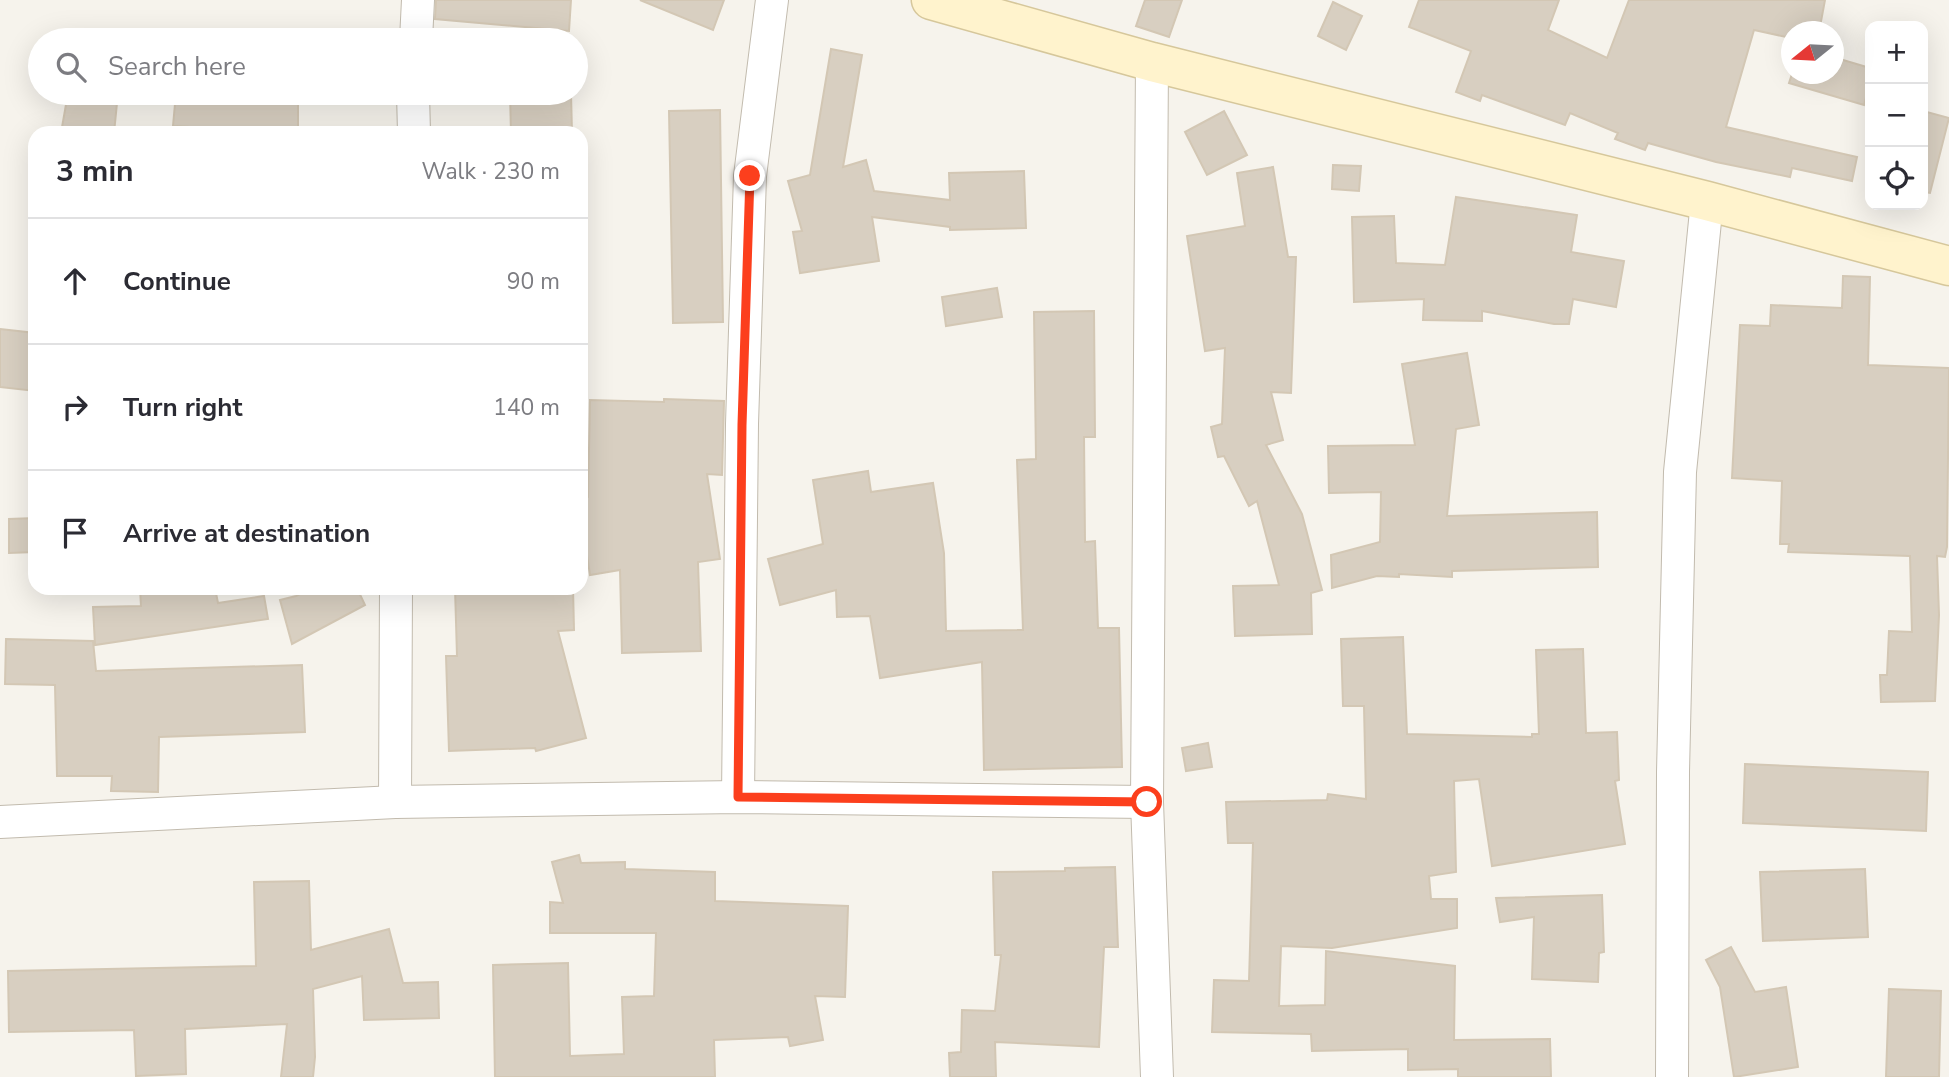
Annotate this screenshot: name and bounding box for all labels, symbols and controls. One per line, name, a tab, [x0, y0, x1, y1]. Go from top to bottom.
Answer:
north arrow	[1781, 21, 1844, 84]
map controls	[1865, 21, 1928, 210]
button: +	[1865, 21, 1928, 84]
search box	[28, 28, 588, 105]
icon: search	[52, 48, 90, 86]
text: Search here	[108, 49, 246, 84]
button: −	[1865, 84, 1928, 147]
button: locate	[1865, 147, 1928, 210]
text: 3 min	[56, 151, 134, 192]
text: Walk · 230 m	[421, 156, 560, 187]
route end	[734, 160, 765, 191]
icon: ahead	[56, 262, 94, 300]
text: Continue	[123, 264, 231, 299]
text: 90 m	[507, 266, 560, 297]
icon: right	[56, 388, 94, 426]
text: Turn right	[123, 390, 242, 425]
text: 140 m	[493, 392, 560, 423]
icon: arrive	[56, 514, 94, 552]
text: Arrive at destination	[123, 516, 370, 551]
route start	[1131, 786, 1162, 817]

